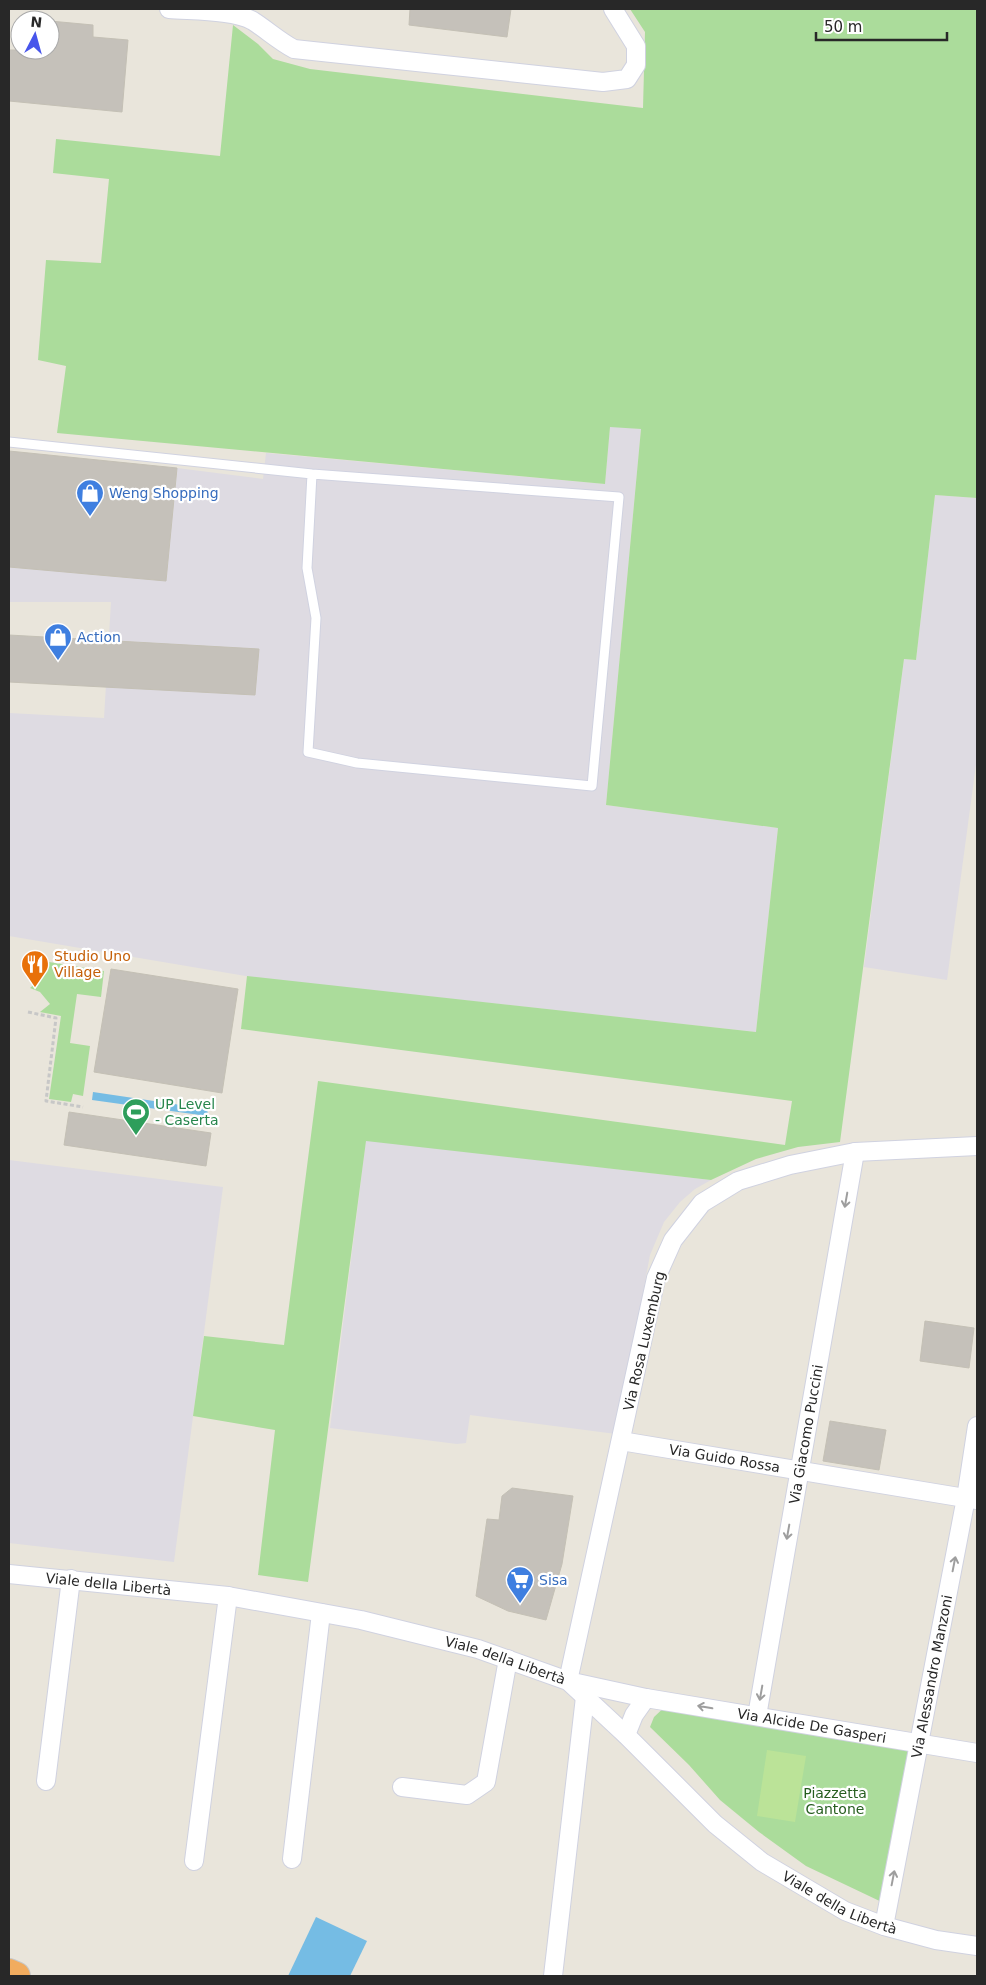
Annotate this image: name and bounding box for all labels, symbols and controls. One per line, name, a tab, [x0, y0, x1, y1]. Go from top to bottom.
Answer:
north arrow	[10, 10, 60, 60]
scale bar	[816, 10, 947, 42]
text: N	[30, 14, 43, 31]
text: 50 m	[824, 18, 862, 36]
shop icon: Weng Shopping	[75, 478, 105, 517]
place label: Weng Shopping	[109, 485, 219, 501]
shop icon: Action	[43, 622, 73, 661]
place label: Action	[77, 629, 121, 645]
place label: Studio Uno Village	[54, 948, 131, 980]
restaurant icon: Studio Uno Village	[20, 949, 50, 988]
place label: UP Level - Caserta	[155, 1096, 219, 1128]
sports icon: UP Level - Caserta	[121, 1097, 151, 1136]
one-way arrow	[841, 1192, 851, 1208]
street label: Via Rosa Luxemburg	[620, 1270, 668, 1412]
street label: Via Giacomo Puccini	[786, 1363, 826, 1505]
street label: Via Guido Rossa	[668, 1441, 781, 1475]
one-way arrow	[782, 1524, 792, 1540]
one-way arrow	[949, 1556, 959, 1572]
supermarket icon: Sisa	[505, 1565, 535, 1604]
street label: Viale della Libertà	[45, 1570, 172, 1598]
place label: Sisa	[539, 1572, 568, 1588]
street label: Via Alessandro Manzoni	[908, 1594, 955, 1760]
street label: Viale della Libertà	[443, 1633, 568, 1687]
one-way arrow	[755, 1684, 765, 1700]
one-way arrow	[697, 1702, 713, 1712]
street label: Via Alcide De Gasperi	[736, 1705, 888, 1746]
park label: Piazzetta Cantone	[803, 1785, 867, 1817]
street label: Viale della Libertà	[780, 1868, 899, 1937]
one-way arrow	[889, 1871, 899, 1887]

